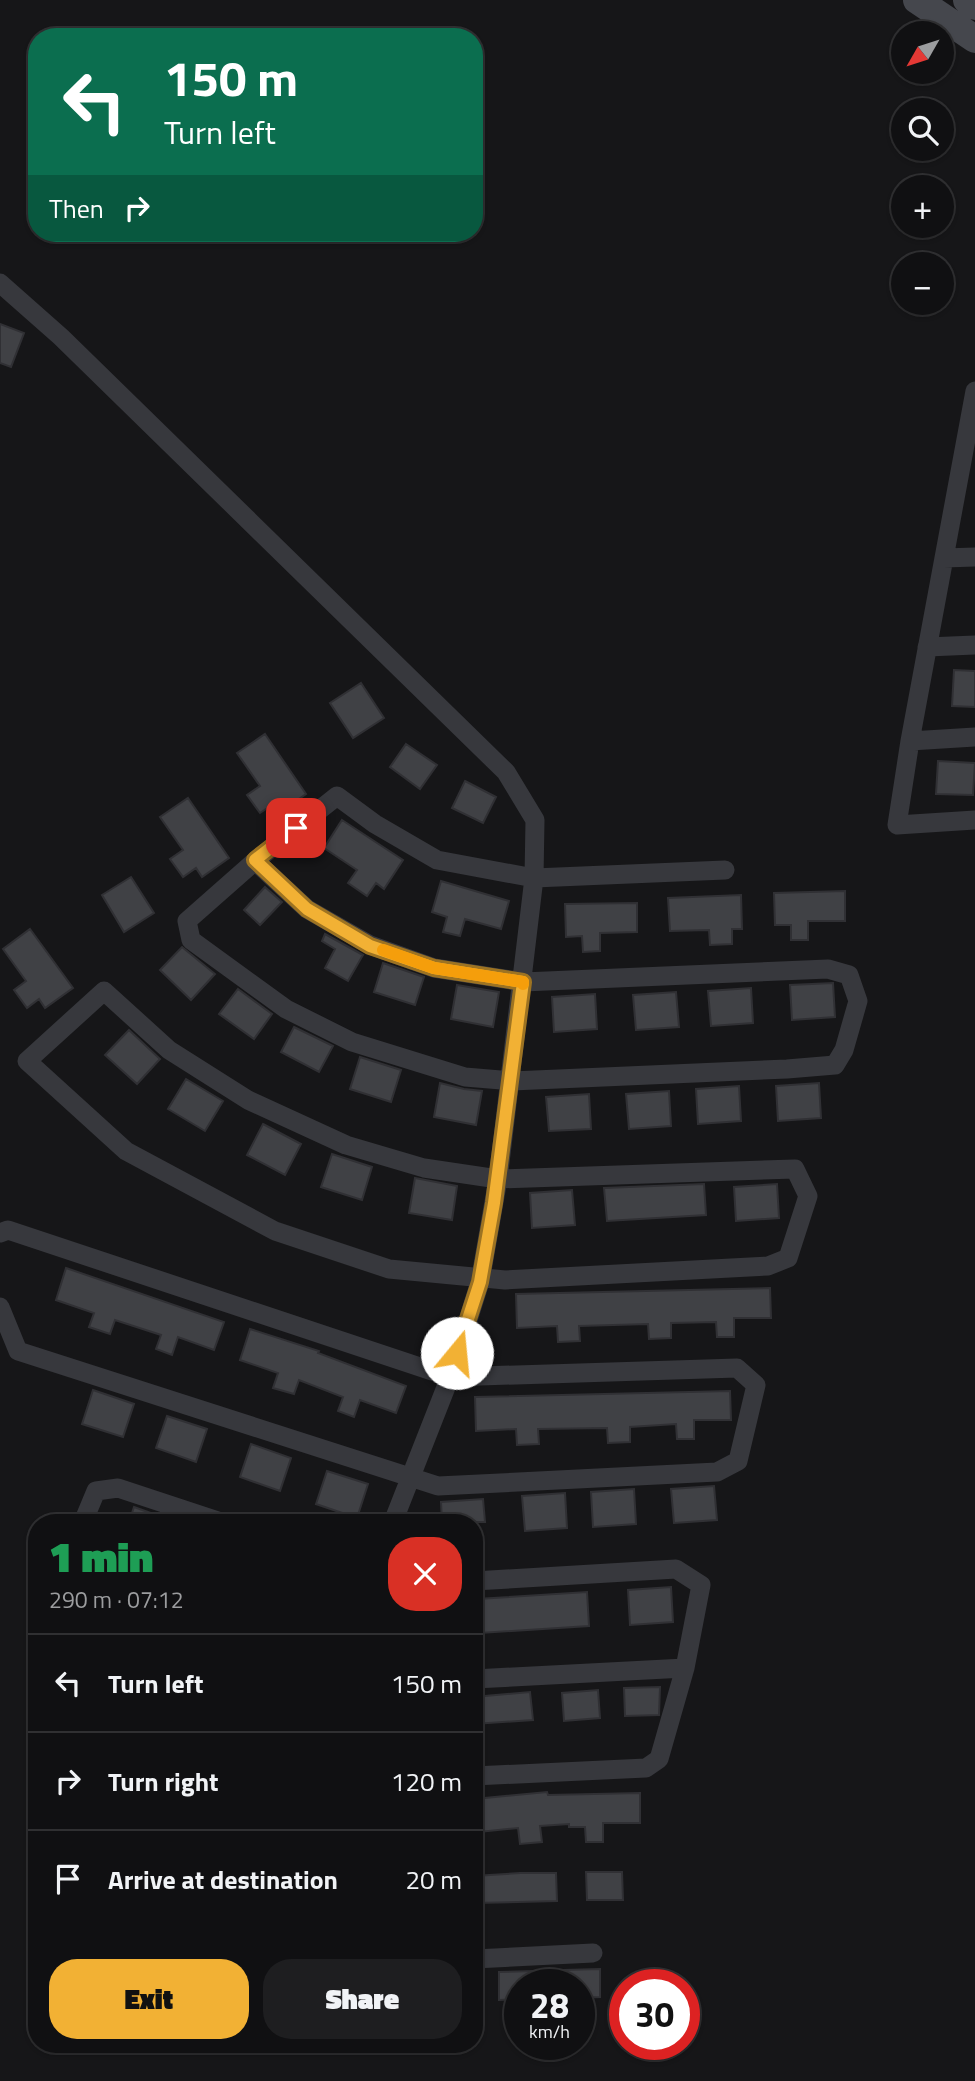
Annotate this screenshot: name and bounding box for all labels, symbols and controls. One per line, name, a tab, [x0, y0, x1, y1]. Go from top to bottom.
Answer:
north arrow	[891, 21, 954, 84]
map controls	[891, 21, 954, 315]
text: 150 m	[164, 40, 298, 115]
icon: left	[49, 56, 140, 147]
button: search	[891, 98, 954, 161]
text: Turn left	[164, 108, 276, 156]
button: +	[891, 175, 954, 238]
text: Then	[49, 189, 104, 228]
icon: right	[118, 189, 156, 227]
button: −	[891, 252, 954, 315]
pin	[266, 798, 326, 858]
icon: arrive	[277, 809, 315, 847]
position arrow	[420, 1316, 494, 1390]
text: 1 min	[49, 1524, 153, 1588]
button: close	[388, 1537, 462, 1611]
text: 290 m · 07:12	[49, 1582, 184, 1617]
icon: left	[49, 1664, 87, 1702]
text: Turn left	[108, 1664, 203, 1703]
text: 150 m	[391, 1664, 462, 1703]
icon: right	[49, 1762, 87, 1800]
text: Turn right	[108, 1762, 219, 1801]
text: 120 m	[391, 1762, 462, 1801]
icon: arrive	[49, 1860, 87, 1898]
text: Arrive at destination	[108, 1860, 338, 1899]
text: 20 m	[405, 1860, 462, 1899]
button: Exit	[49, 1959, 249, 2039]
button: Share	[263, 1959, 462, 2039]
speed limit sign: 30	[609, 1969, 700, 2060]
text: 28	[530, 1978, 569, 2032]
text: km/h	[529, 2018, 570, 2045]

